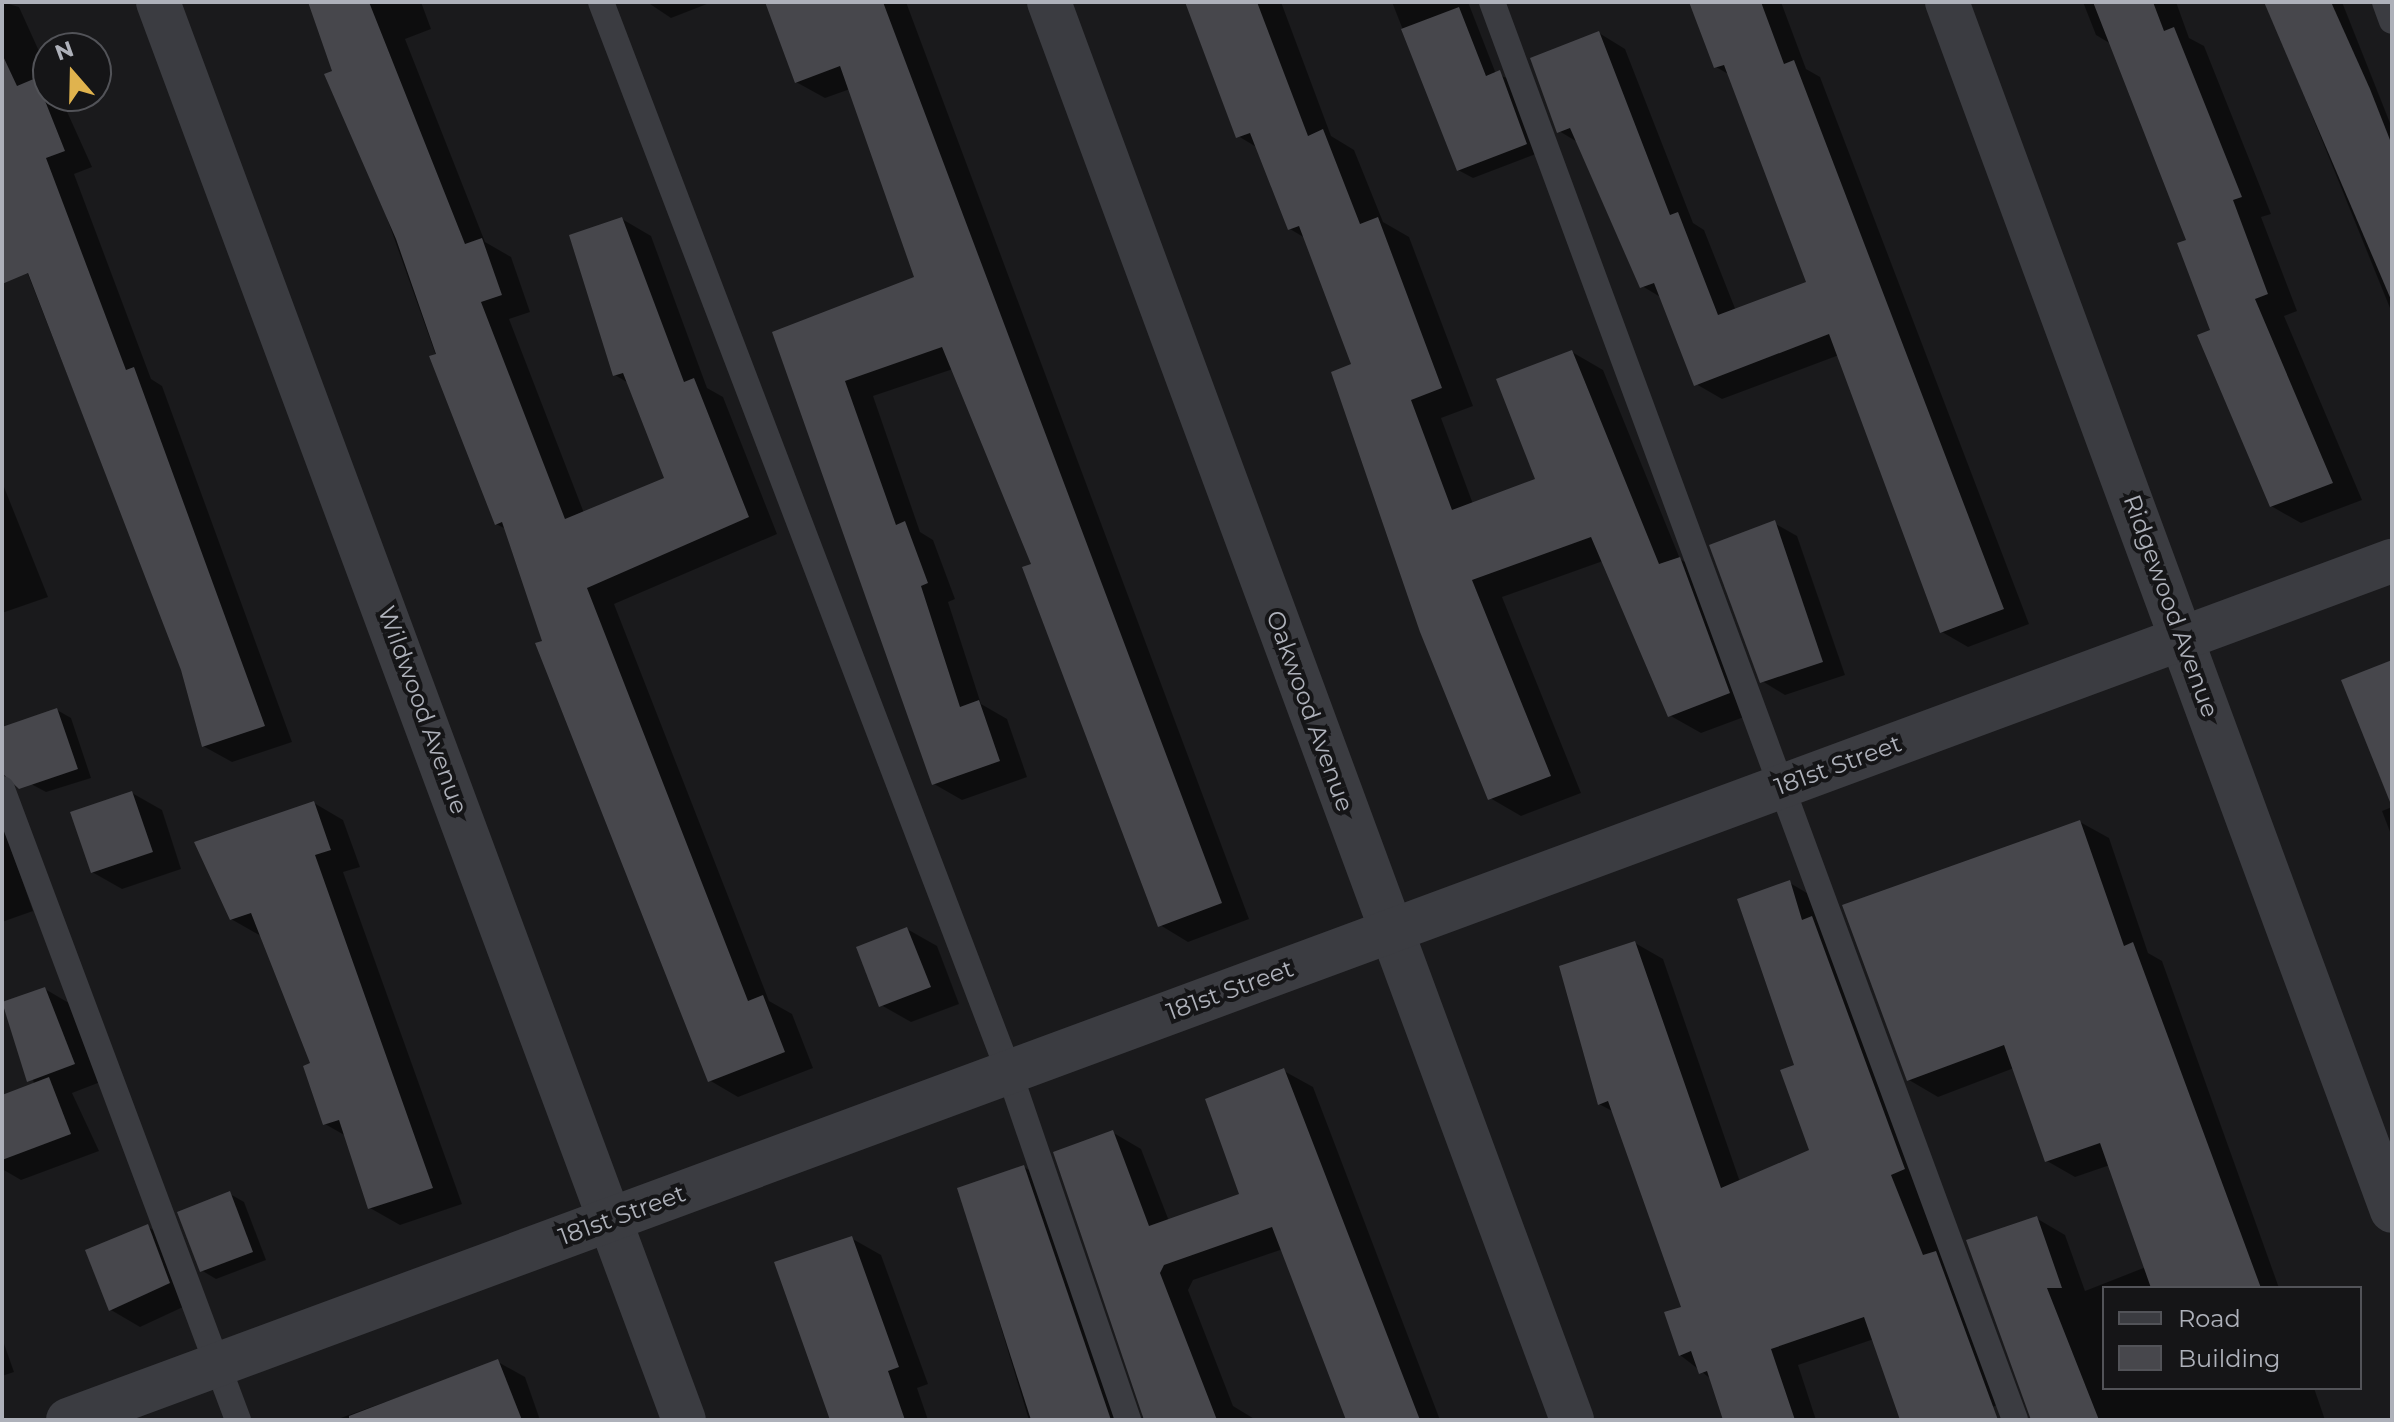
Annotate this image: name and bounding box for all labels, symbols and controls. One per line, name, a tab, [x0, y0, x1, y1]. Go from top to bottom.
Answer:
north arrow	[32, 32, 112, 112]
text: N	[51, 35, 77, 67]
street label: Ridgewood Avenue	[2117, 491, 2225, 721]
street label: Wildwood Avenue	[372, 602, 474, 818]
street label: Oakwood Avenue	[1260, 606, 1360, 816]
street label: 181st Street	[1771, 729, 1905, 801]
street label: 181st Street	[1163, 954, 1297, 1026]
street label: 181st Street	[555, 1179, 689, 1251]
legend	[2102, 1286, 2362, 1390]
text: Road	[2178, 1304, 2241, 1333]
text: Building	[2178, 1344, 2281, 1373]

